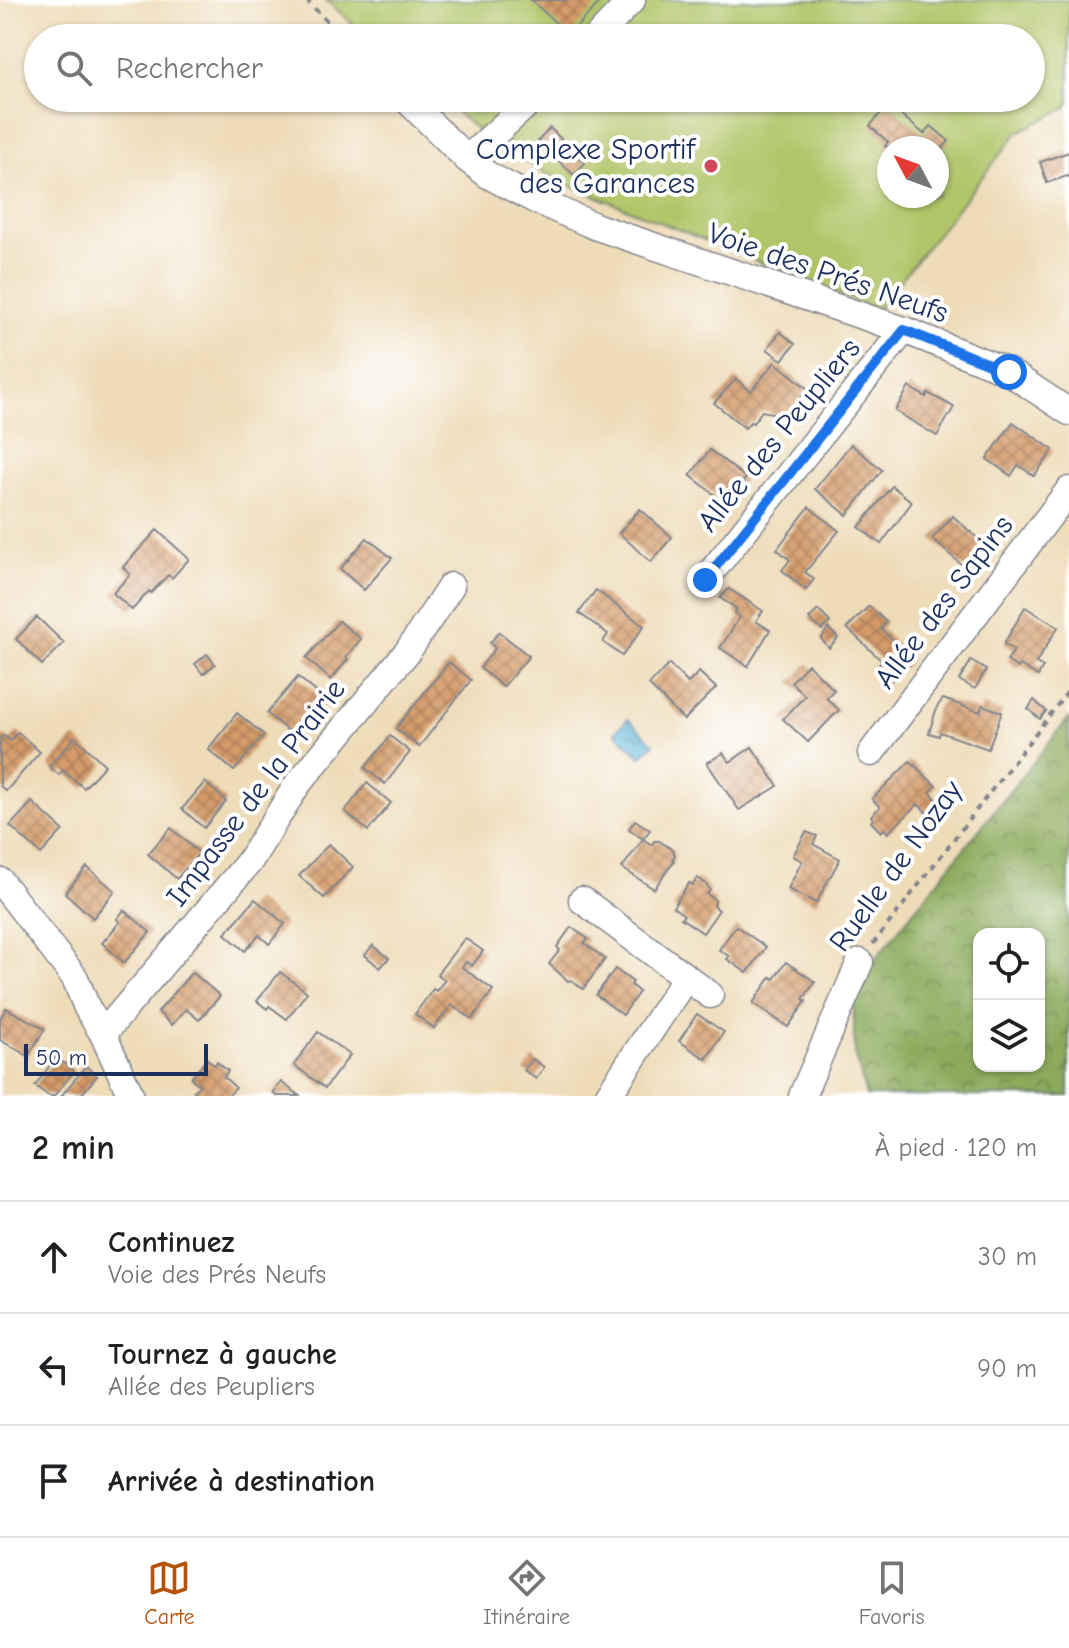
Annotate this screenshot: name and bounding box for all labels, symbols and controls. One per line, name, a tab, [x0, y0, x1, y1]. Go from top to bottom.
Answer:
search box	[24, 24, 1045, 112]
icon: search	[52, 46, 96, 90]
text: Rechercher	[116, 51, 263, 86]
place label: Complexe Sportif des Garances	[476, 132, 697, 201]
north arrow	[877, 136, 949, 208]
marker: Complexe Sportif des Garances	[702, 157, 720, 175]
street label: Voie des Prés Neufs	[703, 215, 953, 331]
street label: Allée des Peupliers	[690, 331, 868, 539]
route start	[991, 354, 1027, 390]
street label: Allée des Sapins	[867, 508, 1021, 696]
route end	[687, 562, 723, 598]
street label: Impasse de la Prairie	[159, 673, 353, 913]
street label: Ruelle de Nozay	[822, 773, 970, 959]
map controls	[973, 928, 1045, 1072]
button: locate	[973, 928, 1045, 1000]
button: layers	[973, 1000, 1045, 1072]
scale bar	[24, 1040, 208, 1076]
text: 50 m	[36, 1045, 87, 1071]
text: 2 min	[32, 1128, 115, 1168]
text: À pied · 120 m	[875, 1133, 1037, 1163]
text: Continuez	[108, 1225, 234, 1260]
icon: ahead	[32, 1235, 76, 1279]
text: 30 m	[978, 1242, 1037, 1272]
text: Voie des Prés Neufs	[108, 1260, 326, 1290]
text: Tournez à gauche	[108, 1337, 337, 1372]
icon: left	[32, 1347, 76, 1391]
text: 90 m	[977, 1354, 1037, 1384]
text: Allée des Peupliers	[108, 1372, 315, 1402]
icon: arrive	[32, 1459, 76, 1503]
text: Arrivée à destination	[108, 1464, 375, 1499]
tab: Carte	[144, 1556, 195, 1630]
tab: Itinéraire	[483, 1556, 570, 1630]
tab: Favoris	[859, 1556, 925, 1630]

